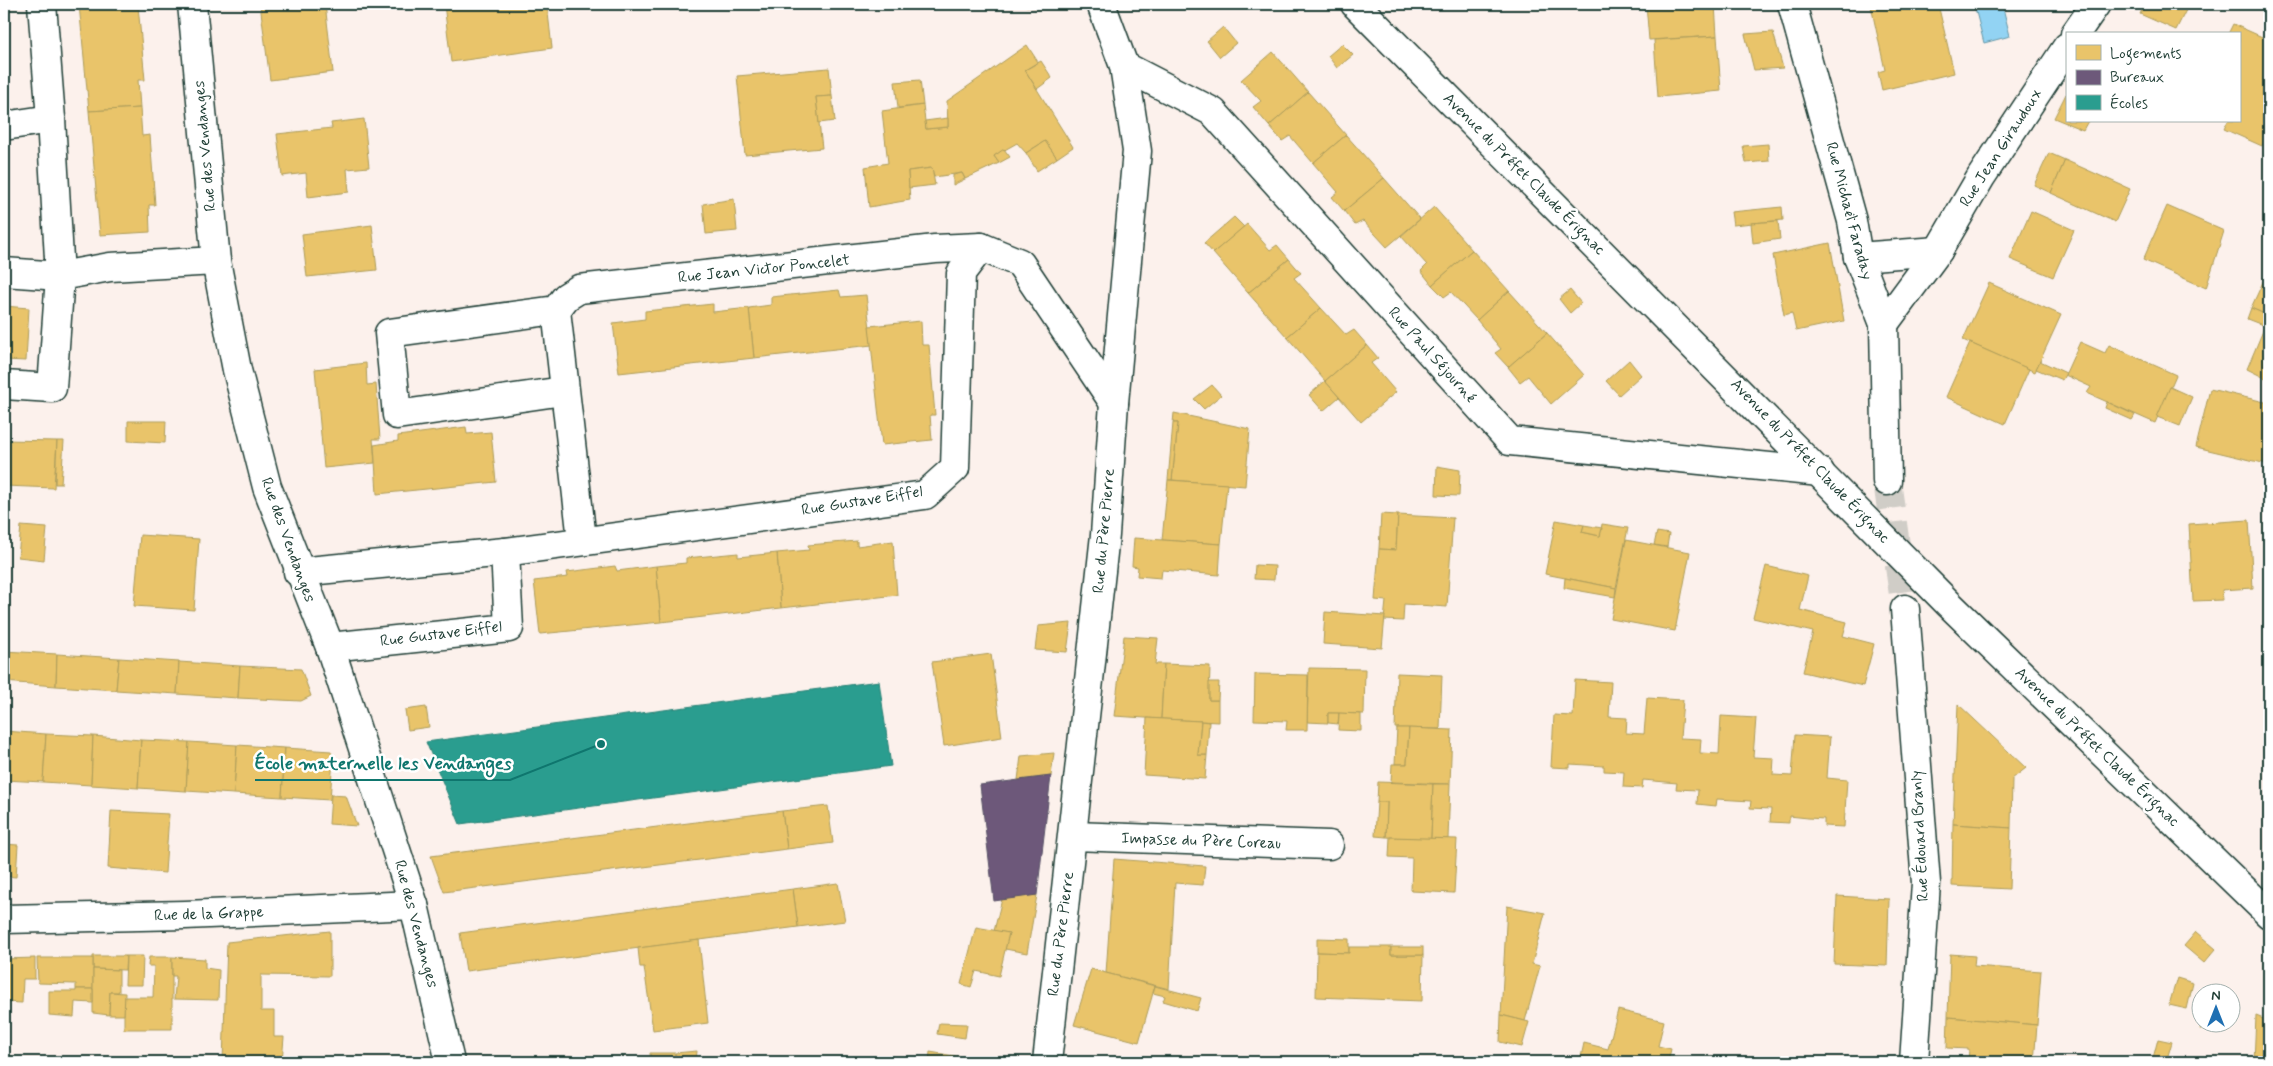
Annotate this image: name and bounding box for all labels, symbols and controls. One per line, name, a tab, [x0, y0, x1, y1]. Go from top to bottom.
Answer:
legend	[2066, 32, 2240, 122]
text: Logements	[2110, 44, 2182, 65]
text: Bureaux	[2110, 68, 2164, 88]
street label: Rue des Vendanges	[189, 80, 221, 212]
street label: Rue Jean Giraudoux	[1955, 85, 2047, 211]
street label: Avenue du Préfet Claude Érignac	[1438, 88, 1610, 261]
text: Écoles	[2110, 93, 2148, 114]
street label: Rue Michaël Faraday	[1820, 140, 1878, 282]
street label: Rue Jean Victor Poncelet	[677, 249, 851, 288]
street label: Rue Paul Séjourné	[1383, 303, 1481, 407]
street label: Avenue du Préfet Claude Érignac	[1725, 374, 1895, 549]
street label: Rue du Père Pierre	[1088, 468, 1120, 594]
street label: Rue des Vendanges	[256, 475, 320, 605]
street label: Rue Gustave Eiffel	[800, 481, 924, 521]
street label: Rue Gustave Eiffel	[379, 616, 503, 652]
street label: Avenue du Préfet Claude Érignac	[2009, 663, 2184, 832]
callout: École maternelle les Vendanges	[255, 747, 510, 780]
text: École maternelle les Vendanges	[255, 751, 512, 778]
street label: Rue Édouard Branly	[1906, 770, 1934, 902]
street label: Impasse du Père Coreau	[1121, 828, 1281, 854]
street label: Rue des Vendanges	[389, 858, 443, 990]
street label: Rue du Père Pierre	[1043, 870, 1079, 997]
street label: Rue de la Grappe	[154, 902, 265, 926]
north arrow	[2190, 984, 2240, 1034]
text: N	[2211, 987, 2221, 1005]

